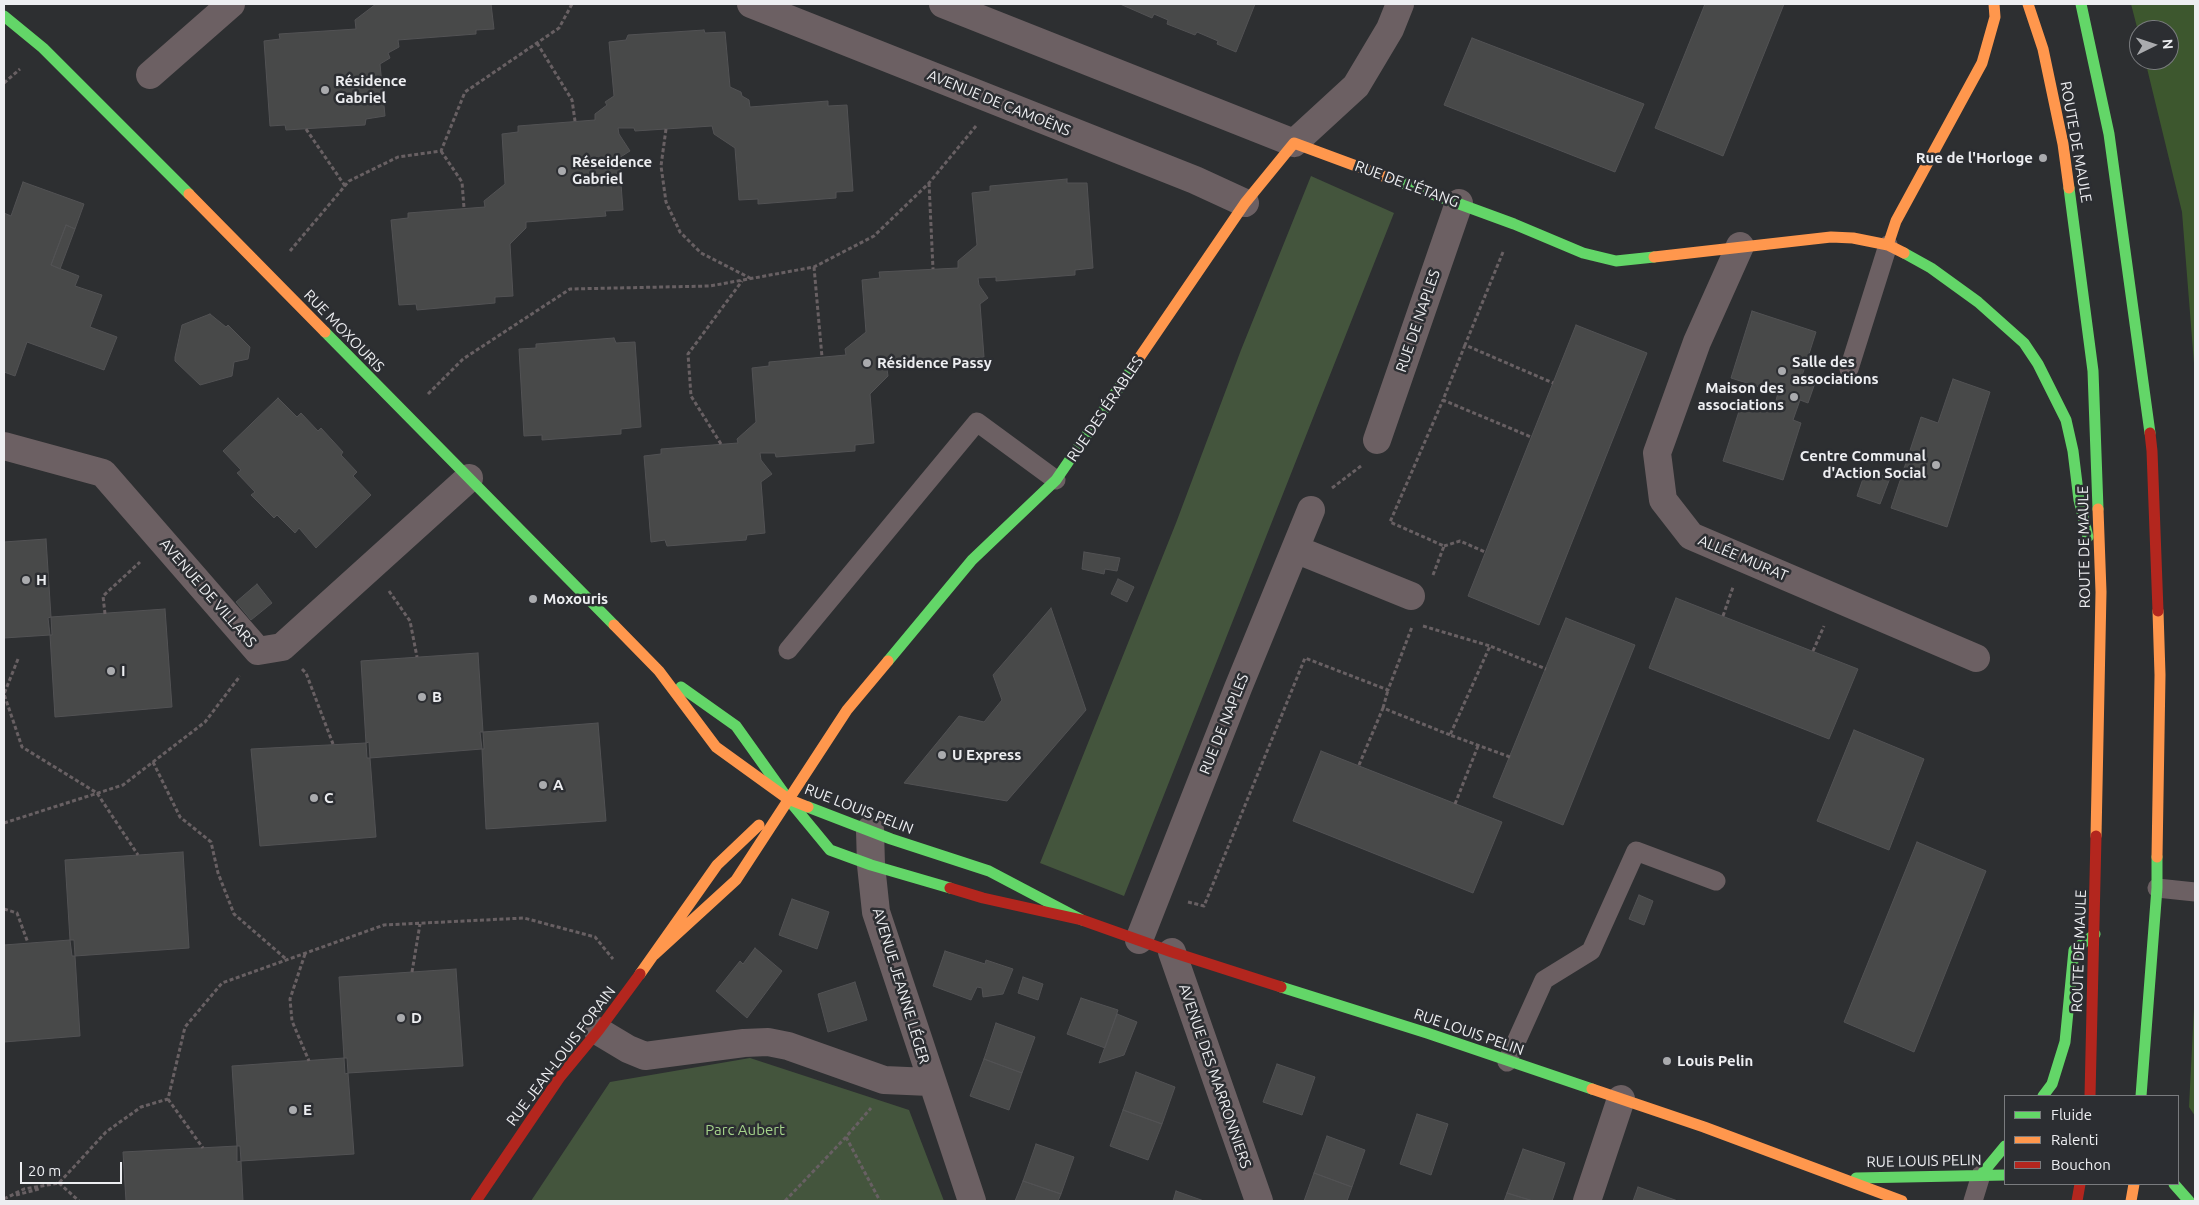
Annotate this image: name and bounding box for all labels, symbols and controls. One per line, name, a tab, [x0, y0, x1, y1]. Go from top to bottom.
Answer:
north arrow	[2129, 20, 2179, 70]
text: N	[2160, 38, 2176, 50]
street label: AVENUE DE CAMOËNS	[925, 66, 1073, 140]
place label: Résidence Gabriel	[335, 72, 407, 107]
street label: ROUTE DE MAULE	[2056, 80, 2096, 204]
marker: Résidence Gabriel	[319, 84, 331, 96]
place label: Rue de l'Horloge	[1916, 149, 2033, 167]
marker: Rue de l'Horloge	[2037, 152, 2049, 164]
place label: Réseidence Gabriel	[572, 153, 652, 188]
street label: RUE DE L'ÉTANG	[1352, 157, 1462, 211]
marker: Réseidence Gabriel	[556, 165, 568, 177]
street label: RUE DE NAPLES	[1392, 267, 1444, 375]
street label: RUE MOXOURIS	[300, 286, 388, 376]
street label: RUE DES ÉRABLES	[1063, 353, 1147, 465]
place label: Salle des associations	[1792, 353, 1879, 388]
place label: Résidence Passy	[877, 354, 992, 372]
marker: Résidence Passy	[861, 357, 873, 369]
marker: Salle des associations	[1776, 365, 1788, 377]
place label: Maison des associations	[1697, 379, 1784, 414]
marker: Maison des associations	[1788, 391, 1800, 403]
place label: Centre Communal d'Action Social	[1800, 447, 1926, 482]
marker: Centre Communal d'Action Social	[1930, 459, 1942, 471]
street label: ROUTE DE MAULE	[2074, 485, 2094, 609]
street label: ALLÉE MURAT	[1695, 531, 1791, 585]
street label: AVENUE DE VILLARS	[156, 535, 260, 651]
place label: H	[36, 571, 47, 589]
marker: H	[20, 574, 32, 586]
place label: Moxouris	[543, 590, 608, 608]
marker: Moxouris	[527, 593, 539, 605]
place label: I	[121, 662, 126, 680]
marker: I	[105, 665, 117, 677]
street label: RUE DE NAPLES	[1196, 671, 1252, 777]
place label: B	[432, 688, 442, 706]
marker: B	[416, 691, 428, 703]
place label: U Express	[952, 746, 1021, 764]
marker: U Express	[936, 749, 948, 761]
place label: A	[553, 776, 564, 794]
marker: A	[537, 779, 549, 791]
street label: RUE LOUIS PELIN	[802, 780, 916, 838]
place label: C	[324, 789, 334, 807]
marker: C	[308, 792, 320, 804]
street label: ROUTE DE MAULE	[2068, 889, 2090, 1013]
street label: AVENUE JEANNE LÉGER	[869, 906, 933, 1066]
street label: AVENUE DES MARRONNIERS	[1175, 981, 1255, 1171]
street label: RUE JEAN-LOUIS FORAIN	[503, 983, 619, 1129]
street label: RUE LOUIS PELIN	[1412, 1005, 1526, 1059]
place label: D	[411, 1009, 422, 1027]
marker: D	[395, 1012, 407, 1024]
place label: Louis Pelin	[1677, 1052, 1753, 1070]
marker: Louis Pelin	[1661, 1055, 1673, 1067]
legend	[2004, 1095, 2179, 1185]
place label: E	[303, 1101, 312, 1119]
marker: E	[287, 1104, 299, 1116]
text: Fluide	[2051, 1106, 2092, 1123]
park label: Parc Aubert	[705, 1121, 785, 1139]
text: Ralenti	[2051, 1131, 2098, 1148]
street label: RUE LOUIS PELIN	[1866, 1151, 1982, 1171]
scale bar	[22, 1152, 125, 1184]
text: Bouchon	[2051, 1156, 2111, 1173]
text: 20 m	[28, 1162, 61, 1179]

